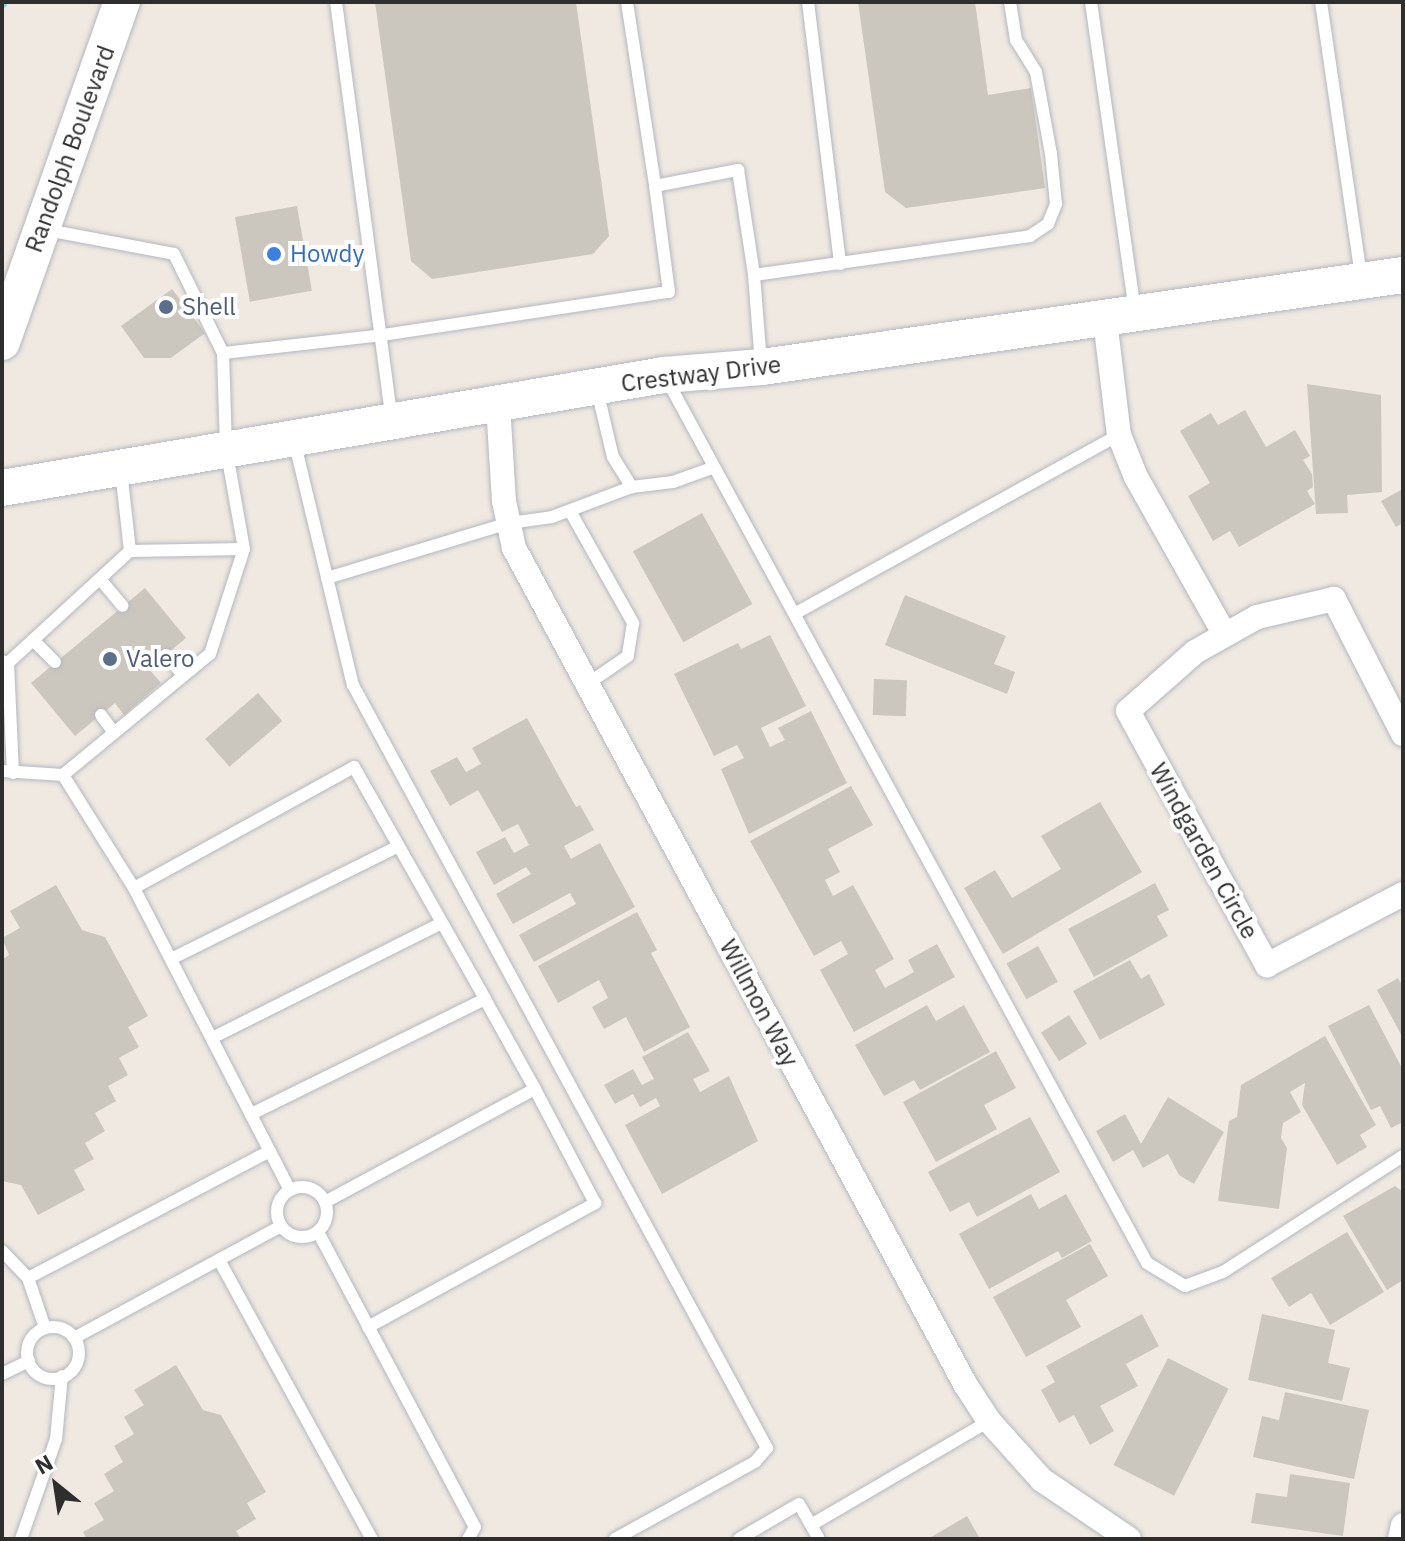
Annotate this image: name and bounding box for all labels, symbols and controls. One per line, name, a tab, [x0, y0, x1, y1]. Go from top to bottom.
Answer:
street label: Randolph Boulevard	[19, 42, 121, 256]
place label: Howdy	[290, 240, 364, 268]
marker: Howdy	[265, 245, 283, 263]
place label: Shell	[182, 293, 236, 321]
marker: Shell	[157, 298, 175, 316]
street label: Crestway Drive	[619, 350, 783, 398]
place label: Valero	[126, 645, 195, 673]
marker: Valero	[101, 650, 119, 668]
street label: Windgarden Circle	[1144, 758, 1264, 944]
street label: Willmon Way	[713, 935, 805, 1071]
north arrow	[16, 1445, 96, 1525]
text: N	[30, 1447, 58, 1480]

